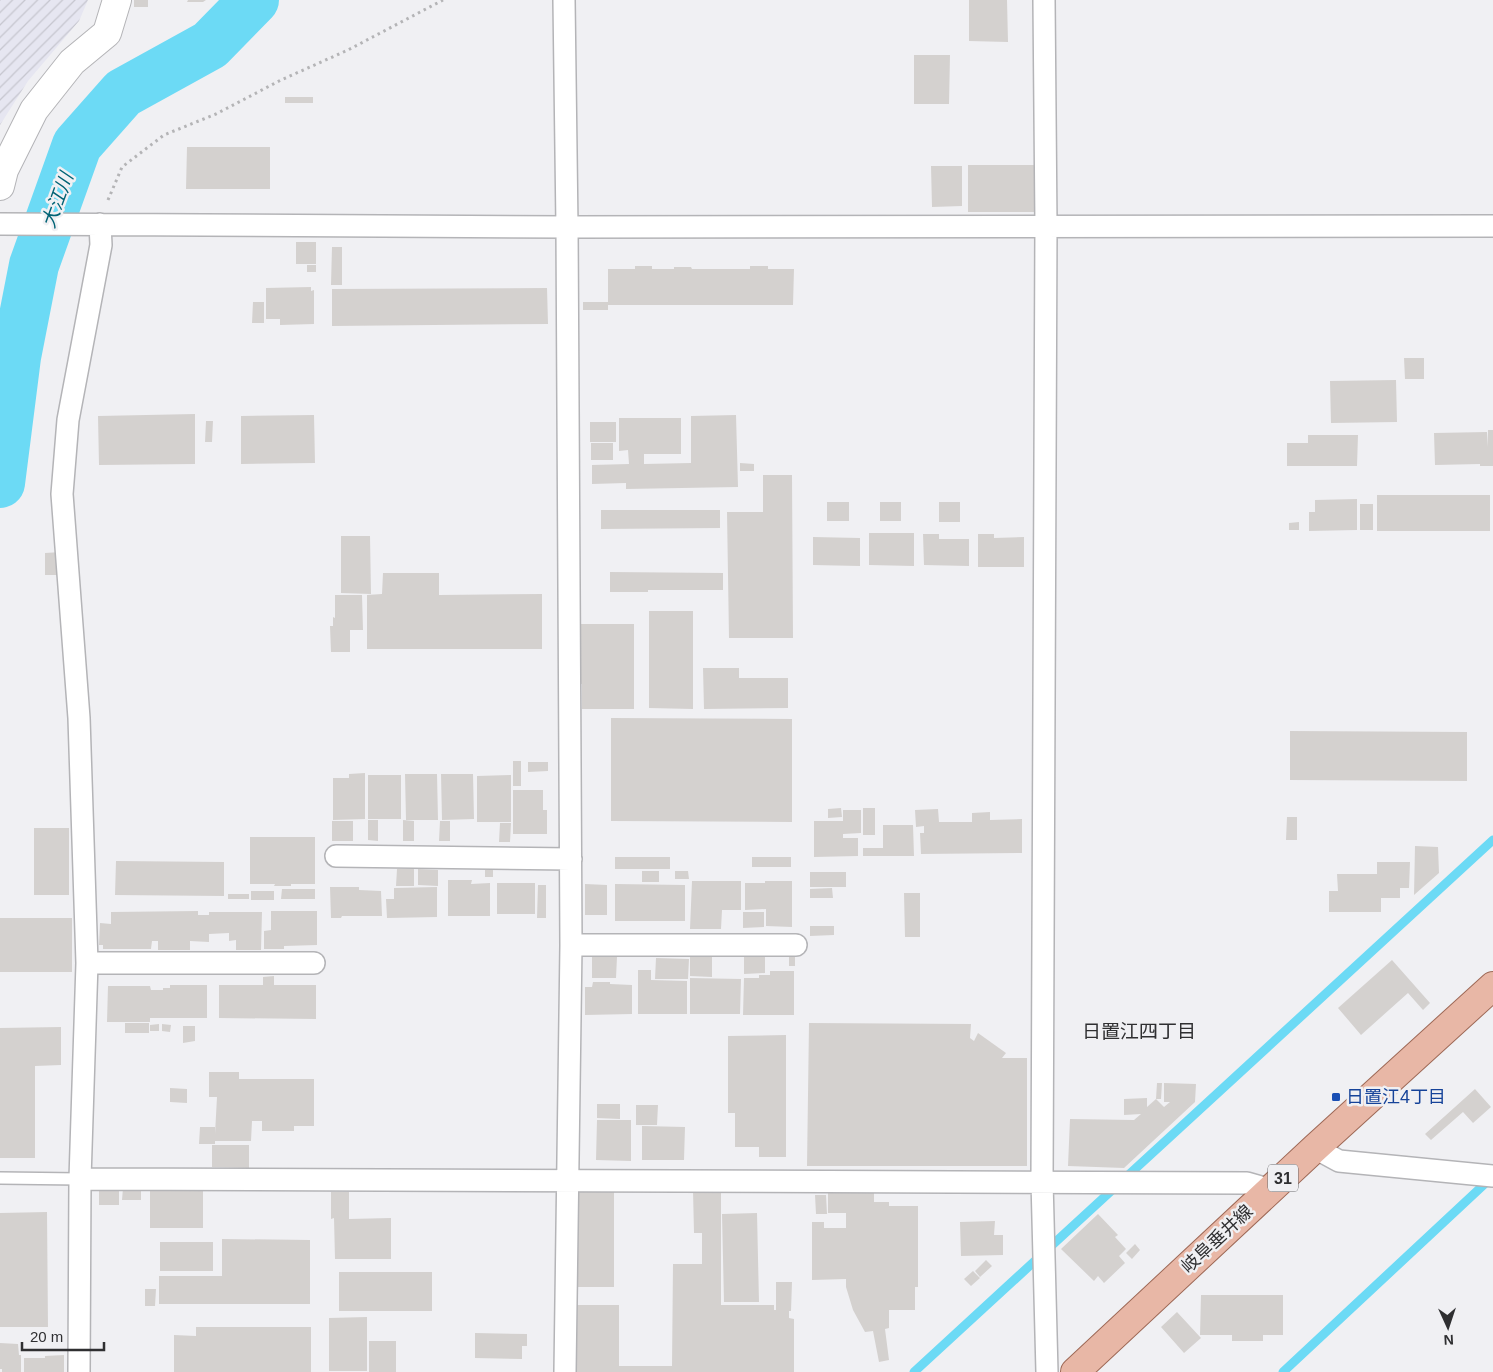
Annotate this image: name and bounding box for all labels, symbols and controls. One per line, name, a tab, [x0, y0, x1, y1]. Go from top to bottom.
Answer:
water label: 大江川	[38, 168, 78, 231]
district label: 日置江四丁目	[1082, 1021, 1196, 1042]
place label: 日置江4丁目	[1346, 1087, 1446, 1107]
marker: 日置江4丁目	[1330, 1091, 1342, 1103]
road number: 31	[1268, 1164, 1298, 1192]
street label: 岐阜垂井線	[1177, 1201, 1257, 1277]
north arrow	[1423, 1302, 1473, 1352]
scale bar	[22, 1320, 105, 1352]
text: 20 m	[30, 1328, 63, 1345]
text: N	[1443, 1332, 1454, 1348]

